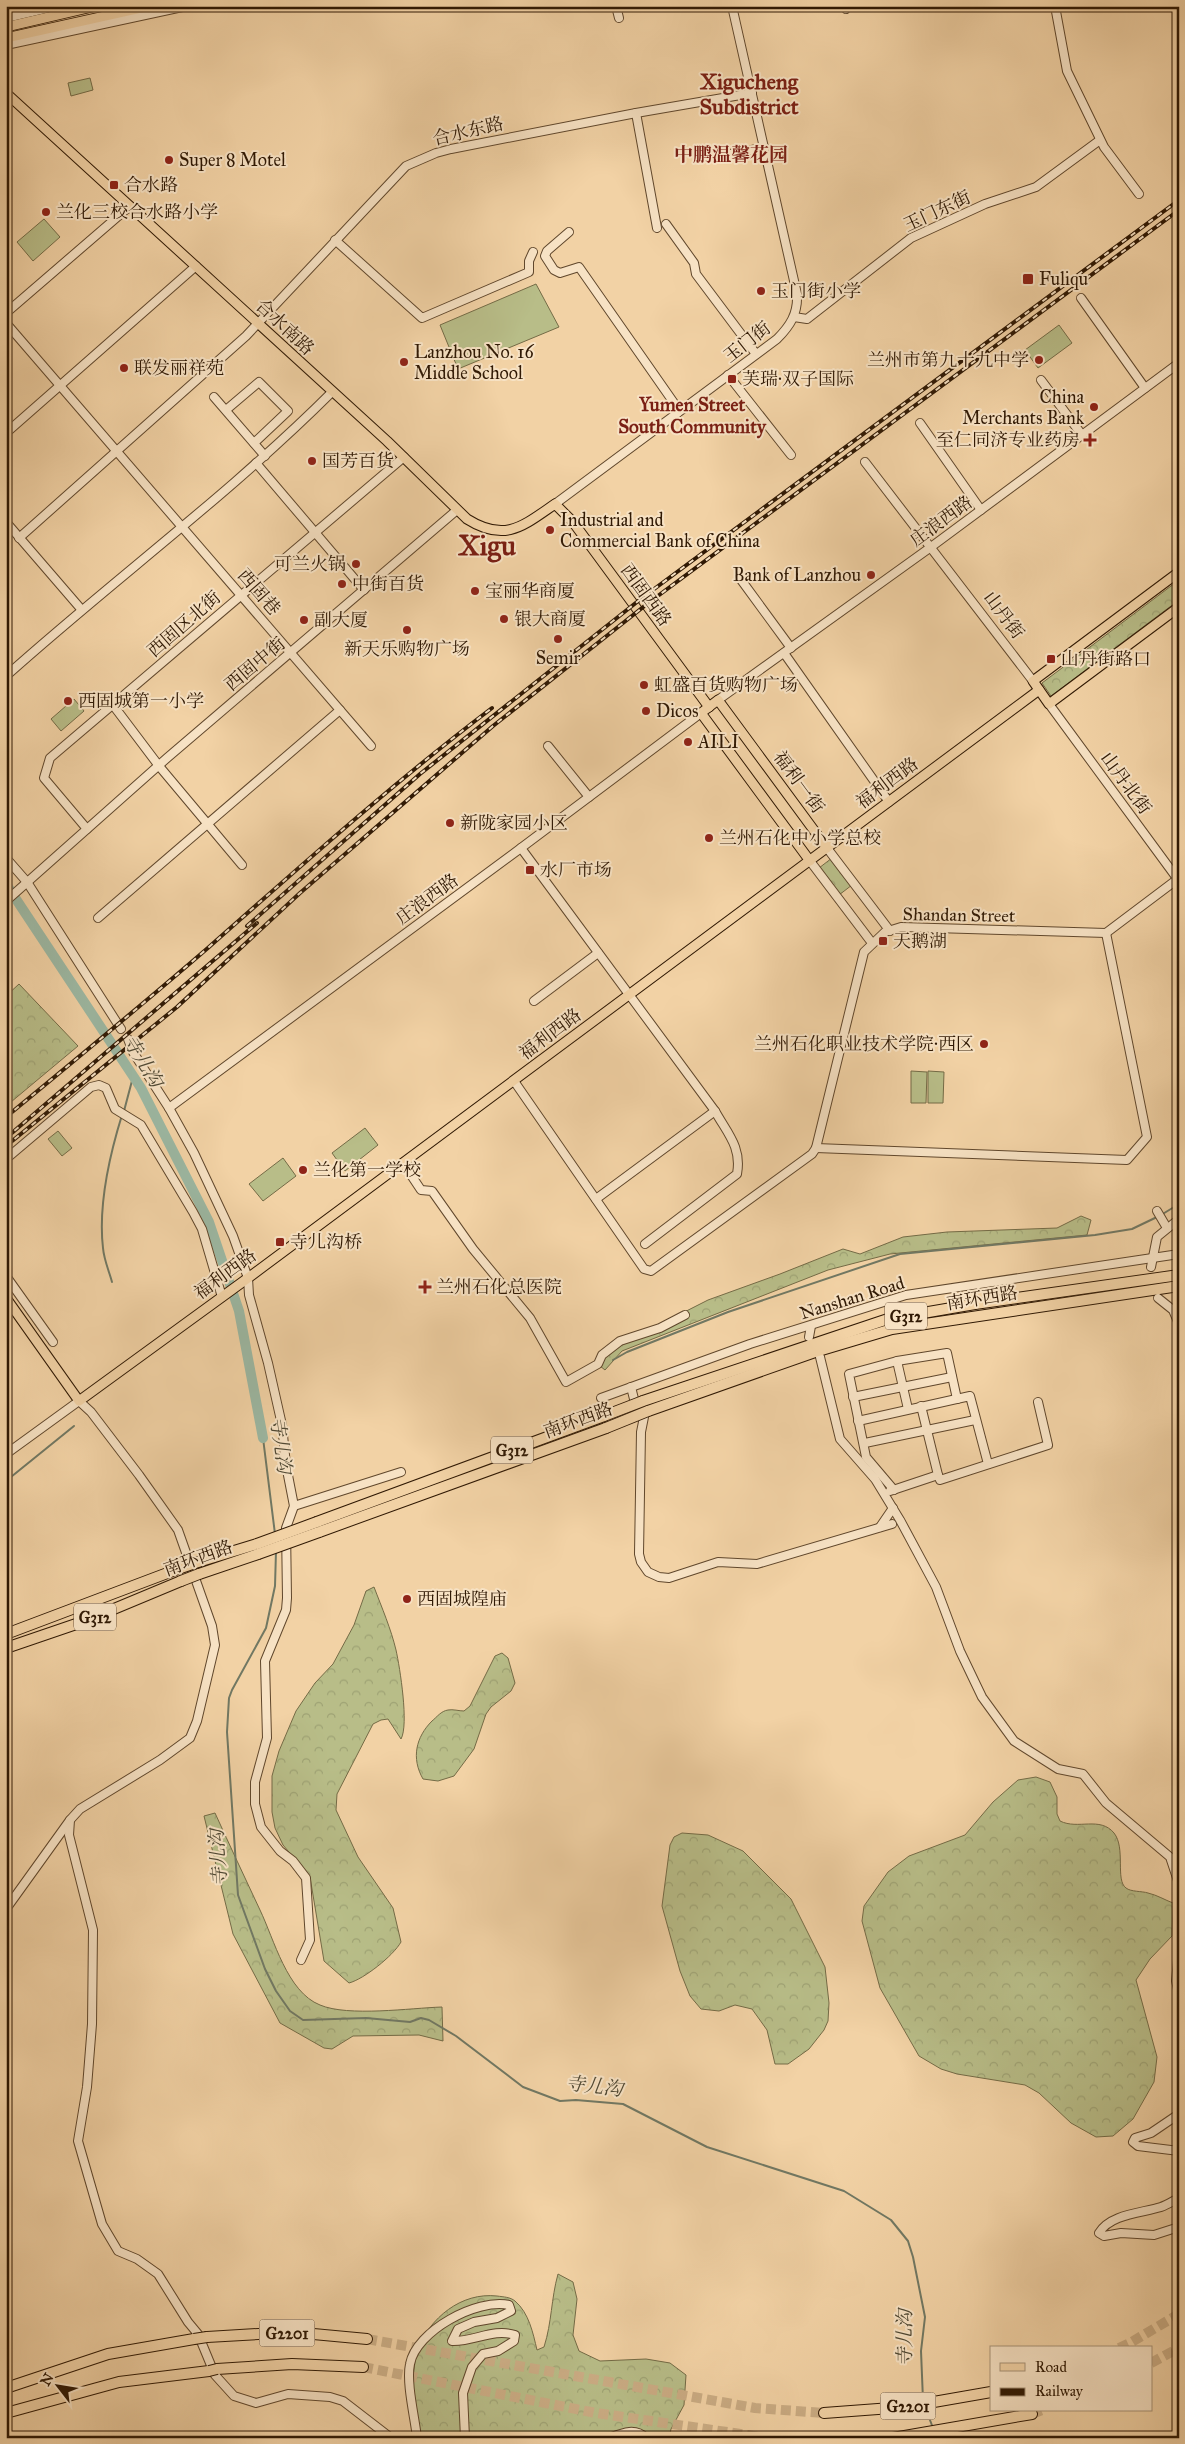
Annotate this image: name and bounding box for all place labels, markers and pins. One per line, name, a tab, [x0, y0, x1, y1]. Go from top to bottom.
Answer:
place label: Super 8 Motel	[179, 149, 286, 171]
marker: Super 8 Motel	[163, 154, 175, 166]
place label: 合水路	[124, 174, 178, 196]
marker: 合水路	[108, 179, 120, 191]
place label: 兰化三校合水路小学	[56, 201, 218, 223]
marker: 兰化三校合水路小学	[40, 206, 52, 218]
place label: Fuliqu	[1039, 268, 1088, 291]
marker: Fuliqu	[1021, 272, 1035, 286]
place label: 玉门街小学	[771, 280, 861, 302]
marker: 玉门街小学	[755, 285, 767, 297]
place label: Lanzhou No. 16 Middle School	[414, 341, 534, 384]
place label: 兰州市第九十九中学	[867, 349, 1029, 371]
marker: 兰州市第九十九中学	[1033, 354, 1045, 366]
marker: Lanzhou No. 16 Middle School	[398, 356, 410, 368]
place label: 联发丽祥苑	[134, 357, 224, 379]
marker: 联发丽祥苑	[118, 362, 130, 374]
place label: 芙瑞·双子国际	[742, 368, 854, 390]
marker: 芙瑞·双子国际	[726, 373, 738, 385]
place label: China Merchants Bank	[962, 386, 1085, 429]
marker: China Merchants Bank	[1088, 401, 1100, 413]
place label: 至仁同济专业药房	[936, 429, 1080, 451]
marker: 至仁同济专业药房	[1084, 434, 1096, 446]
place label: 国芳百货	[322, 450, 394, 472]
marker: 国芳百货	[306, 455, 318, 467]
place label: Industrial and Commercial Bank of China	[560, 509, 760, 552]
marker: Industrial and Commercial Bank of China	[544, 524, 556, 536]
place label: 可兰火锅	[274, 553, 346, 575]
marker: 可兰火锅	[350, 558, 362, 570]
place label: Bank of Lanzhou	[733, 564, 861, 586]
marker: Bank of Lanzhou	[865, 569, 877, 581]
place label: 中街百货	[352, 573, 424, 595]
marker: 中街百货	[336, 578, 348, 590]
place label: 宝丽华商厦	[485, 580, 575, 602]
marker: 宝丽华商厦	[469, 585, 481, 597]
place label: 银大商厦	[514, 608, 586, 630]
place label: 副大厦	[314, 609, 368, 631]
marker: 银大商厦	[498, 613, 510, 625]
marker: 副大厦	[298, 614, 310, 626]
marker: 新天乐购物广场	[401, 624, 413, 636]
marker: Semir	[552, 633, 564, 645]
place label: 新天乐购物广场	[344, 638, 470, 660]
place label: Semir	[536, 647, 581, 669]
place label: 山丹街路口	[1061, 648, 1151, 670]
marker: 山丹街路口	[1045, 653, 1057, 665]
place label: 虹盛百货购物广场	[654, 674, 798, 696]
marker: 虹盛百货购物广场	[638, 679, 650, 691]
place label: 西固城第一小学	[78, 690, 204, 712]
marker: 西固城第一小学	[62, 695, 74, 707]
place label: Dicos	[656, 700, 698, 722]
marker: Dicos	[640, 705, 652, 717]
place label: AILI	[697, 731, 739, 753]
marker: AILI	[682, 736, 694, 748]
place label: 新陇家园小区	[460, 812, 568, 834]
marker: 新陇家园小区	[444, 817, 456, 829]
place label: 兰州石化中小学总校	[719, 827, 881, 849]
marker: 兰州石化中小学总校	[703, 832, 715, 844]
place label: 水厂市场	[540, 859, 612, 881]
marker: 水厂市场	[524, 864, 536, 876]
place label: 天鹅湖	[893, 930, 947, 952]
marker: 天鹅湖	[877, 935, 889, 947]
place label: 兰州石化职业技术学院·西区	[754, 1033, 974, 1055]
marker: 兰州石化职业技术学院·西区	[978, 1038, 990, 1050]
place label: 兰化第一学校	[313, 1159, 421, 1181]
marker: 兰化第一学校	[297, 1164, 309, 1176]
place label: 寺儿沟桥	[290, 1231, 362, 1253]
marker: 寺儿沟桥	[274, 1236, 286, 1248]
place label: 兰州石化总医院	[436, 1276, 562, 1298]
marker: 兰州石化总医院	[418, 1280, 432, 1294]
place label: 西固城隍庙	[417, 1588, 507, 1610]
marker: 西固城隍庙	[401, 1593, 413, 1605]

